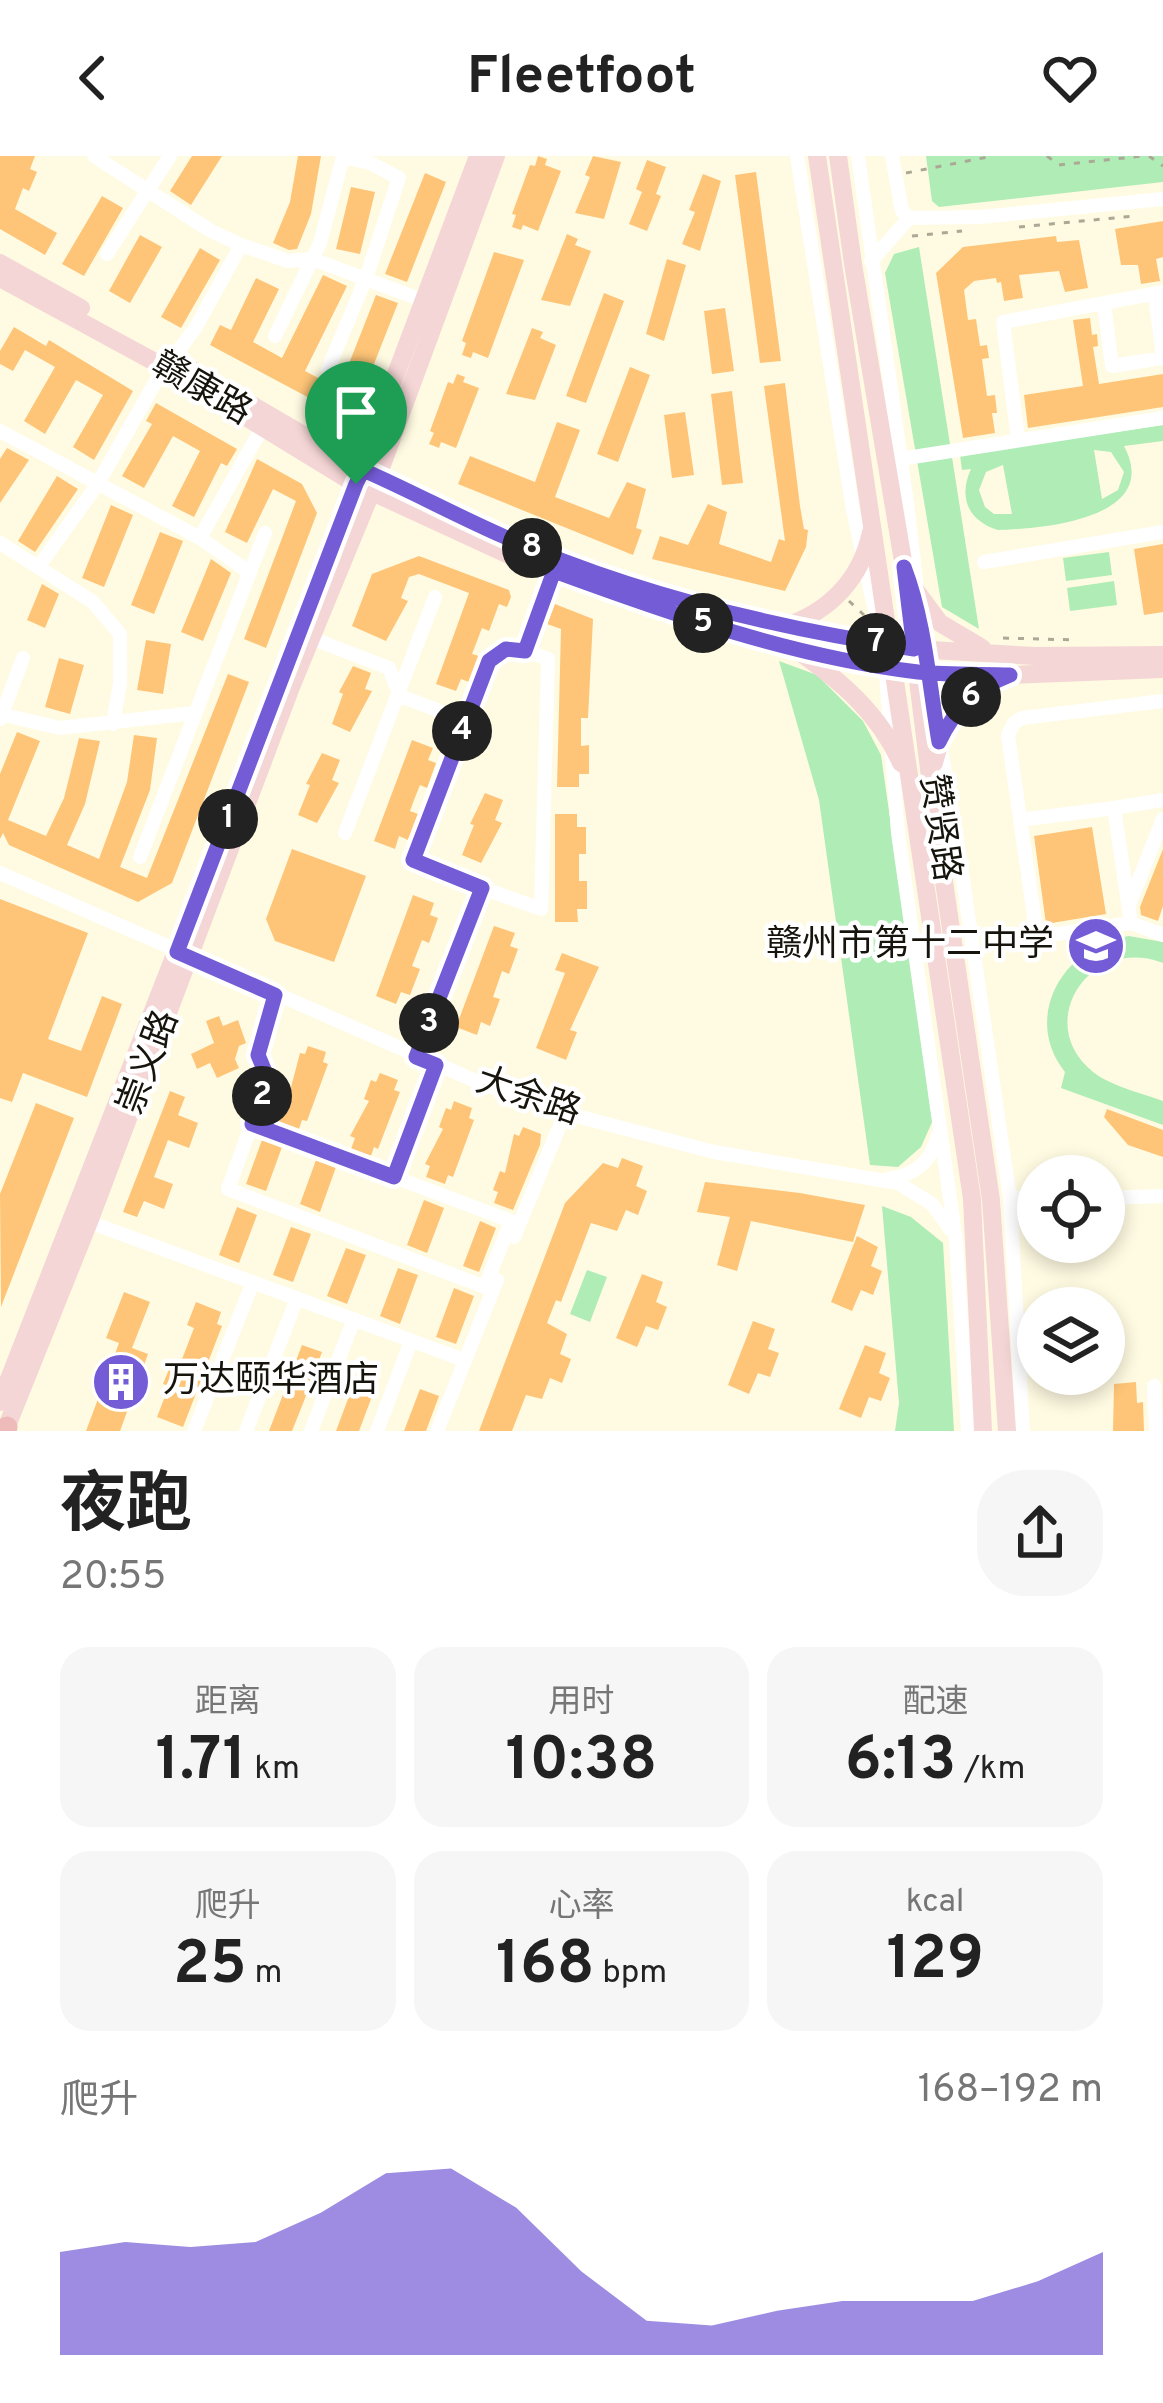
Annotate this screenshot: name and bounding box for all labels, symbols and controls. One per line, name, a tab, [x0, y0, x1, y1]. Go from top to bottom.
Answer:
text: Fleetfoot	[467, 44, 696, 113]
icon: back	[60, 45, 126, 111]
icon: heart	[1037, 45, 1103, 111]
street label: 赣康路	[143, 343, 259, 437]
pin	[305, 361, 407, 484]
icon: arrive	[323, 379, 389, 445]
pin: 8	[502, 518, 562, 578]
text: 8	[522, 527, 542, 569]
pin: 5	[673, 593, 733, 653]
text: 5	[693, 602, 713, 644]
pin: 7	[846, 613, 906, 673]
text: 7	[867, 622, 885, 664]
pin: 6	[941, 667, 1001, 727]
text: 6	[961, 676, 981, 718]
pin: 4	[432, 701, 492, 761]
text: 4	[451, 710, 473, 752]
street label: 赞贤路	[908, 771, 968, 885]
pin: 1	[198, 789, 258, 849]
text: 1	[221, 798, 235, 840]
school or university icon: 赣州市第十二中学	[1065, 915, 1127, 977]
place label: 赣州市第十二中学	[766, 923, 1054, 969]
pin: 3	[399, 993, 459, 1053]
text: 3	[419, 1002, 439, 1044]
street label: 崇义路	[109, 1004, 191, 1122]
street label: 大余路	[469, 1059, 587, 1137]
pin: 2	[232, 1066, 292, 1126]
text: 2	[252, 1075, 272, 1117]
map controls	[1017, 1155, 1125, 1395]
button: locate	[1017, 1155, 1125, 1263]
button: layers	[1017, 1287, 1125, 1395]
building icon: 万达颐华酒店	[90, 1351, 152, 1413]
place label: 万达颐华酒店	[163, 1359, 379, 1405]
text: 夜跑	[60, 1467, 192, 1550]
button: share	[977, 1470, 1103, 1596]
text: 20:55	[60, 1554, 166, 1603]
text: 距离	[195, 1683, 261, 1725]
text: 用时	[548, 1683, 614, 1725]
text: 配速	[902, 1683, 968, 1725]
text: 1.71	[156, 1725, 247, 1801]
text: 10:38	[506, 1725, 657, 1801]
text: 6:13	[845, 1725, 956, 1801]
text: km	[247, 1749, 300, 1791]
text: /km	[956, 1749, 1026, 1791]
text: kcal	[906, 1882, 965, 1924]
text: 爬升	[195, 1887, 261, 1929]
text: 心率	[548, 1887, 614, 1929]
text: 129	[886, 1924, 984, 2000]
text: 25	[173, 1929, 247, 2005]
text: 168	[496, 1929, 595, 2005]
text: m	[247, 1953, 282, 1995]
text: bpm	[595, 1953, 667, 1995]
text: 168–192 m	[918, 2067, 1103, 2116]
text: 爬升	[60, 2078, 138, 2127]

